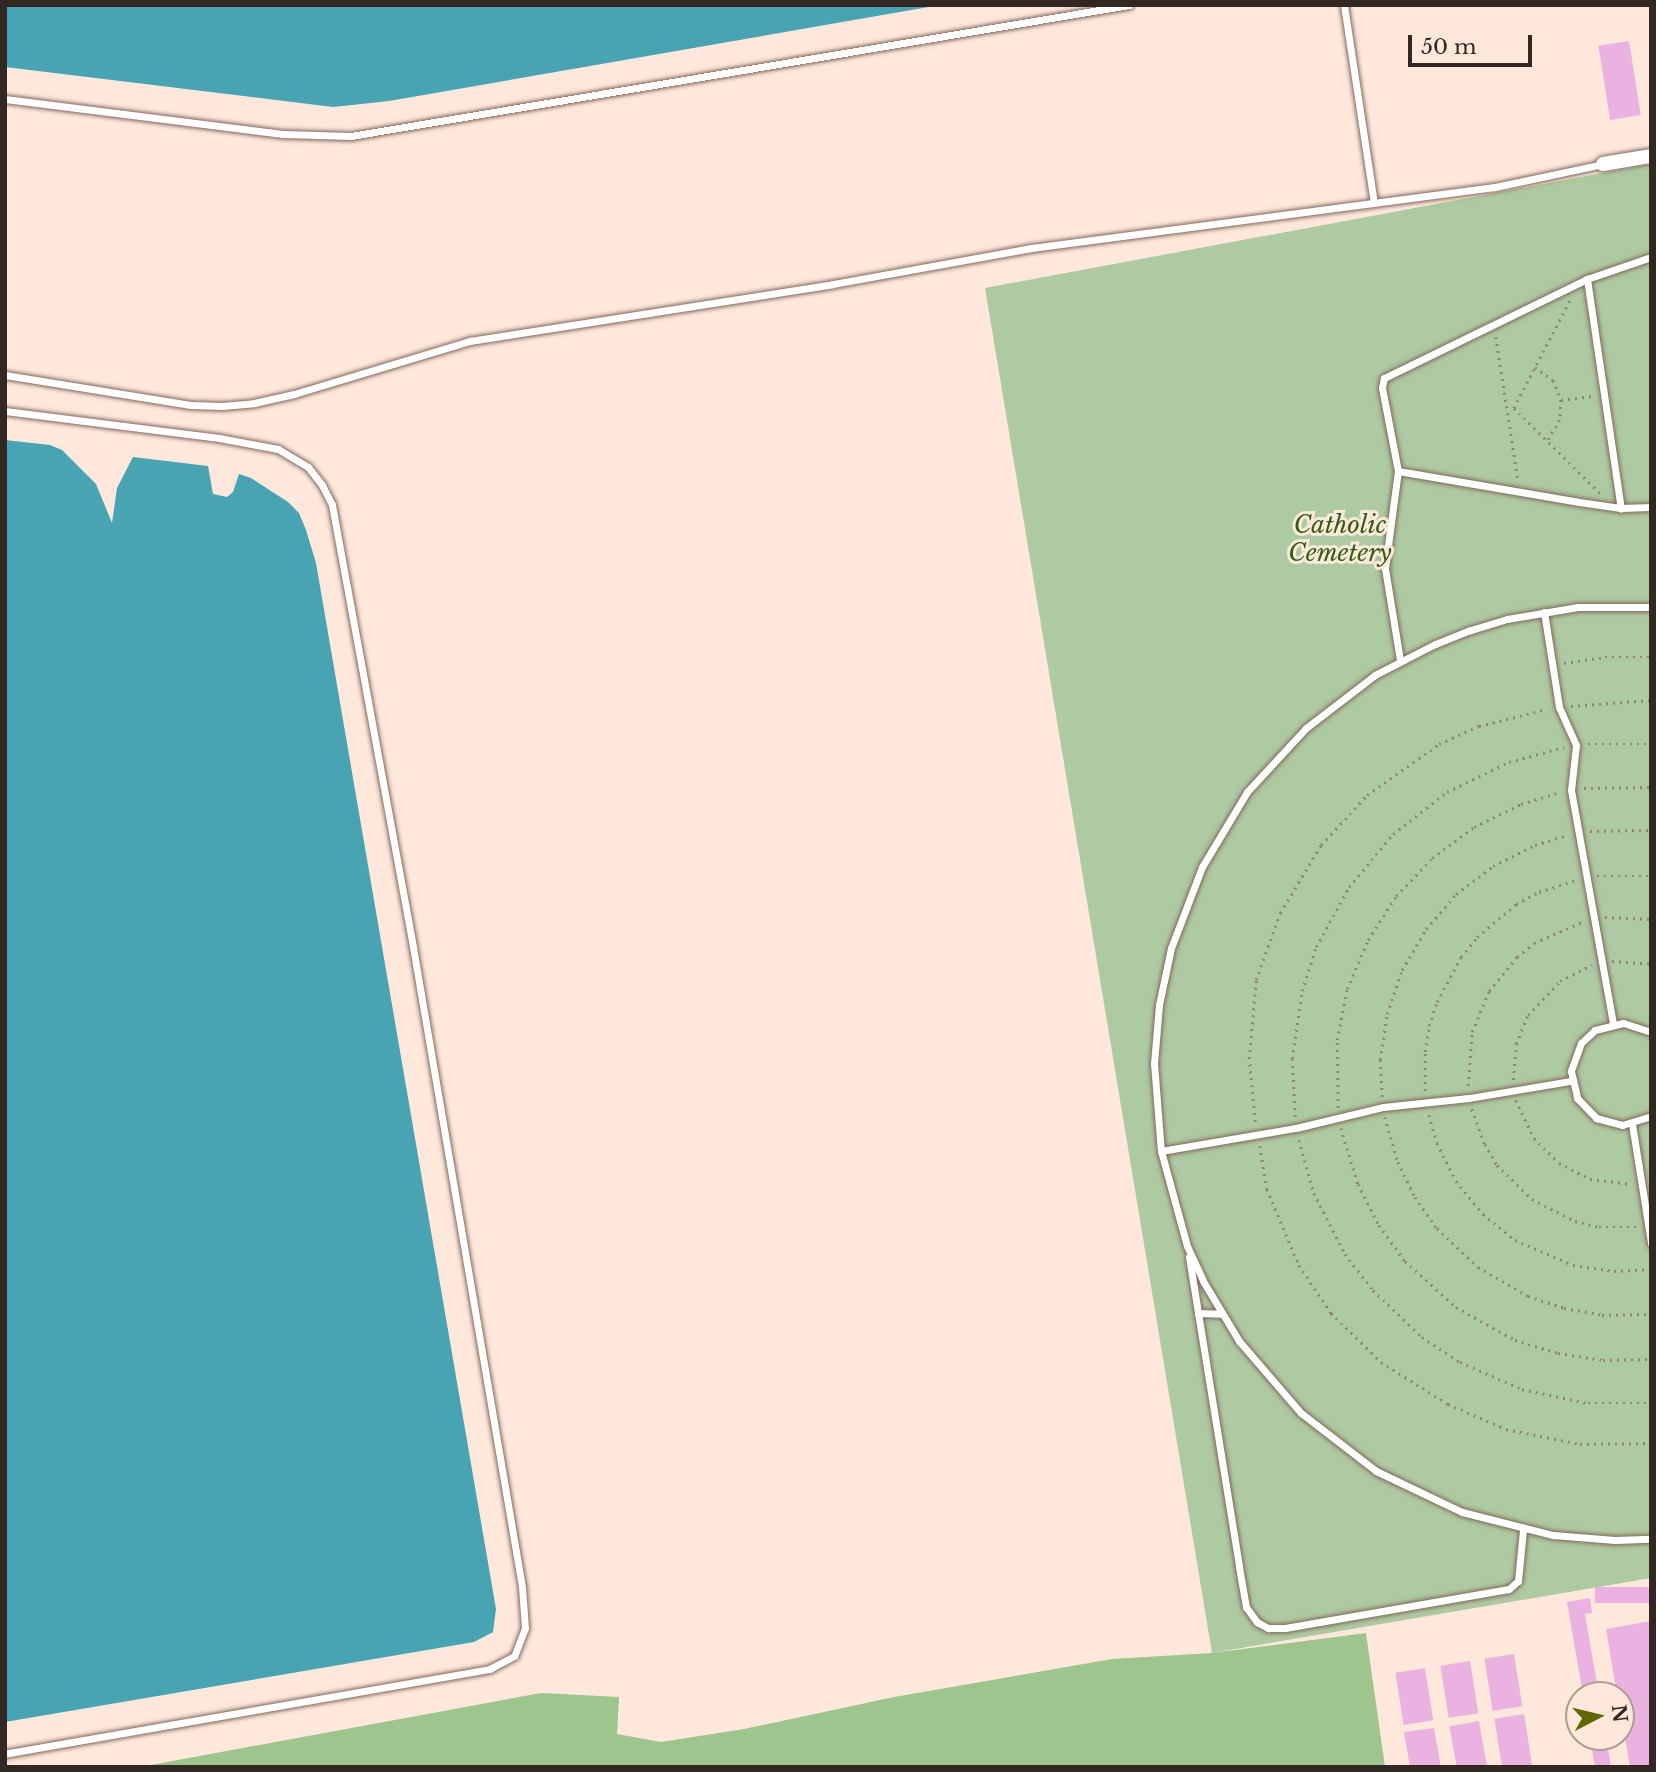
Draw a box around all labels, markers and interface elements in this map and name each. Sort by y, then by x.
scale bar [1411,21,1535,65]
text: 50 m [1421,34,1476,60]
park label: Catholic Cemetery [1288,511,1392,567]
north arrow [1565,1681,1635,1751]
text: N [1607,1703,1632,1724]

